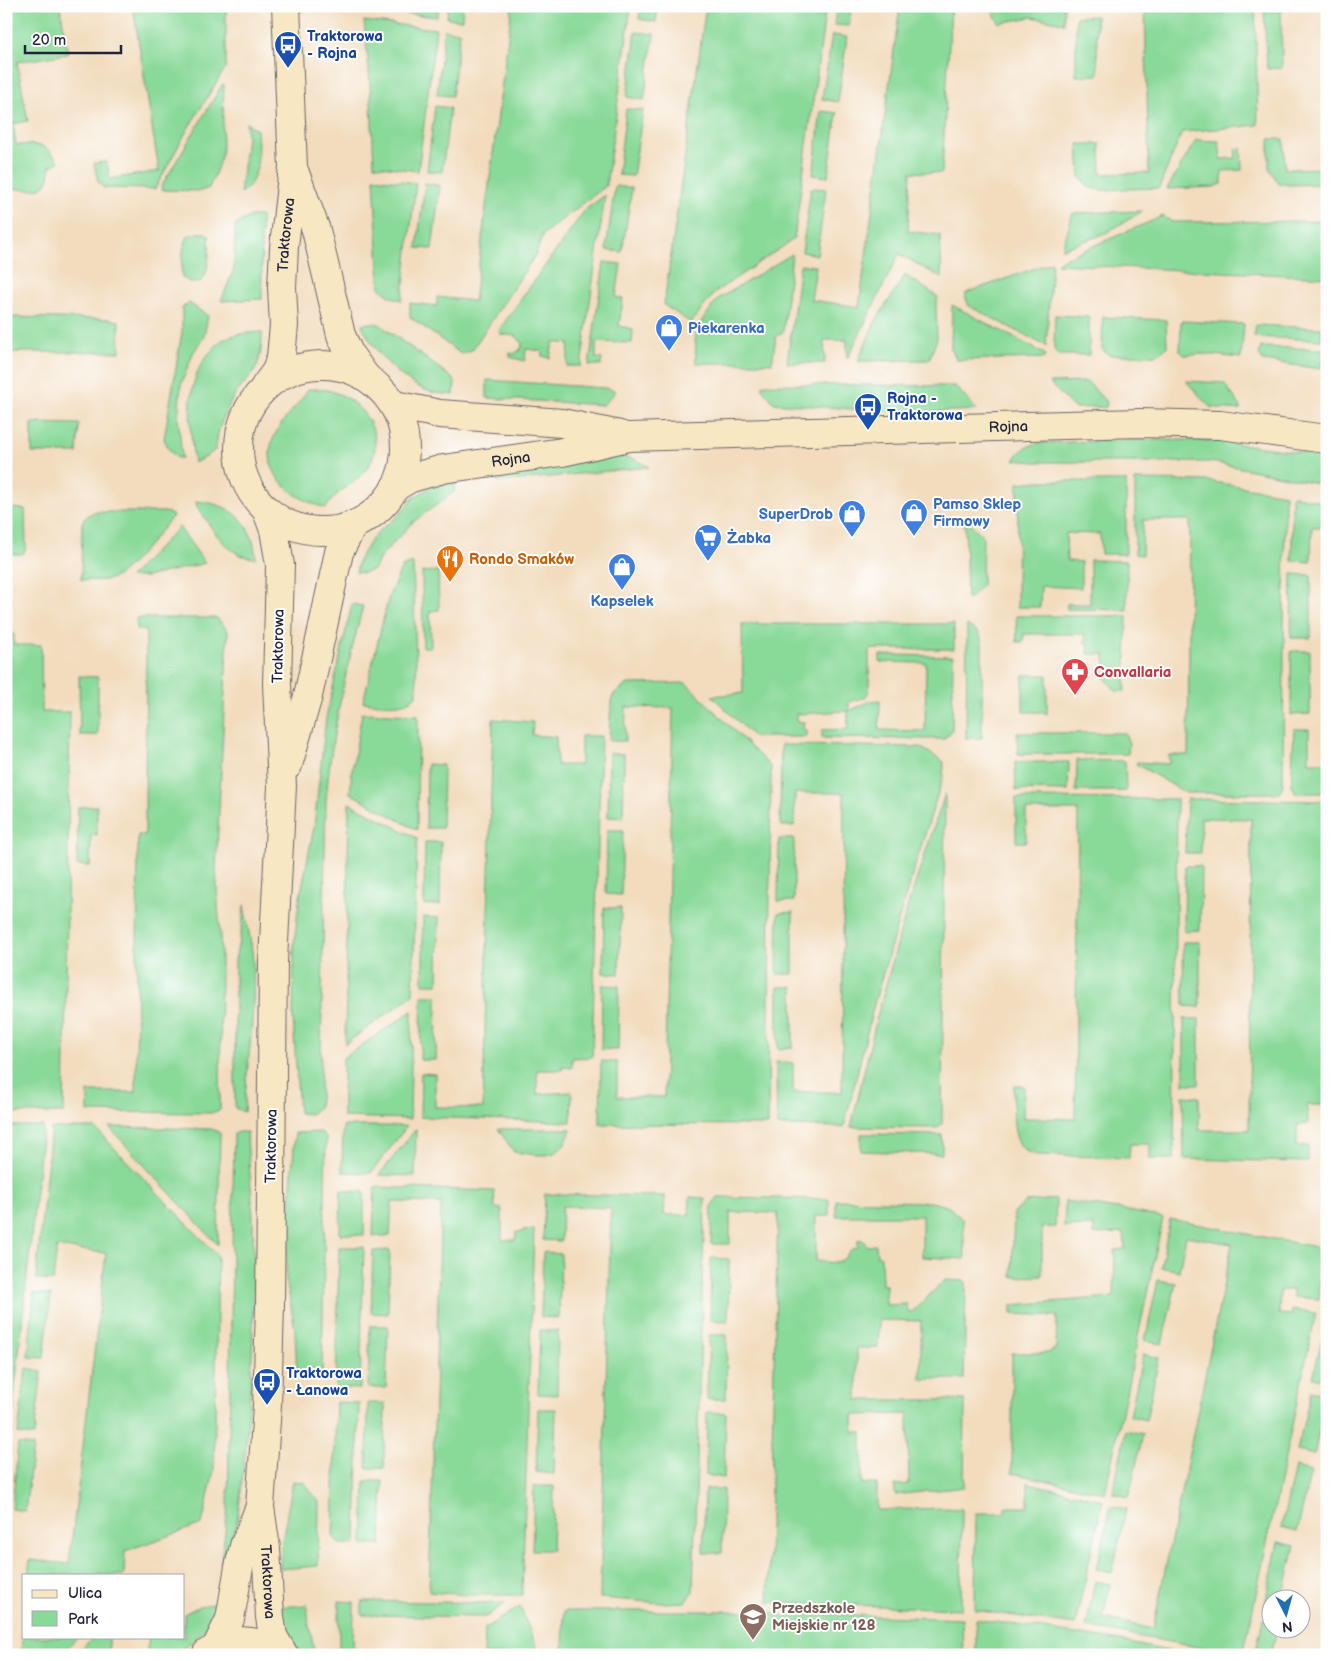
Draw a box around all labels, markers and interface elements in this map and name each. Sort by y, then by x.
scale bar [25,22,121,54]
place label: Traktorowa - Rojna [307,27,383,63]
bus stop icon: Traktorowa - Rojna [273,30,303,69]
text: 20 m [32,31,66,50]
street label: Traktorowa [274,197,299,272]
shop icon: Piekarenka [654,313,684,352]
place label: Piekarenka [688,319,765,338]
place label: Rojna - Traktorowa [887,389,963,425]
bus stop icon: Rojna - Traktorowa [853,392,883,431]
street label: Rojna [988,417,1028,437]
street label: Rojna [490,448,532,472]
place label: Pamso Sklep Firmowy [933,495,1021,531]
shop icon: Pamso Sklep Firmowy [899,498,929,537]
shop icon: SuperDrob [837,499,867,538]
place label: SuperDrob [759,505,833,524]
supermarket icon: Żabka [693,523,723,562]
place label: Żabka [727,528,771,548]
restaurant icon: Rondo Smaków [435,544,465,583]
place label: Rondo Smaków [469,550,574,569]
shop icon: Kapselek [607,552,637,591]
place label: Kapselek [590,592,654,611]
street label: Traktorowa [268,609,289,683]
pharmacy icon: Convallaria [1060,657,1090,696]
place label: Convallaria [1094,663,1171,682]
street label: Traktorowa [261,1109,282,1183]
place label: Traktorowa - Łanowa [286,1364,362,1400]
bus stop icon: Traktorowa - Łanowa [252,1367,282,1406]
street label: Traktorowa [256,1544,279,1620]
legend [22,1574,185,1638]
text: Ulica [68,1584,102,1603]
north arrow [1260,1588,1310,1638]
place label: Przedszkole Miejskie nr 128 [772,1599,876,1635]
school or university icon: Przedszkole Miejskie nr 128 [738,1602,768,1641]
text: Park [68,1610,99,1629]
text: N [1281,1617,1293,1635]

